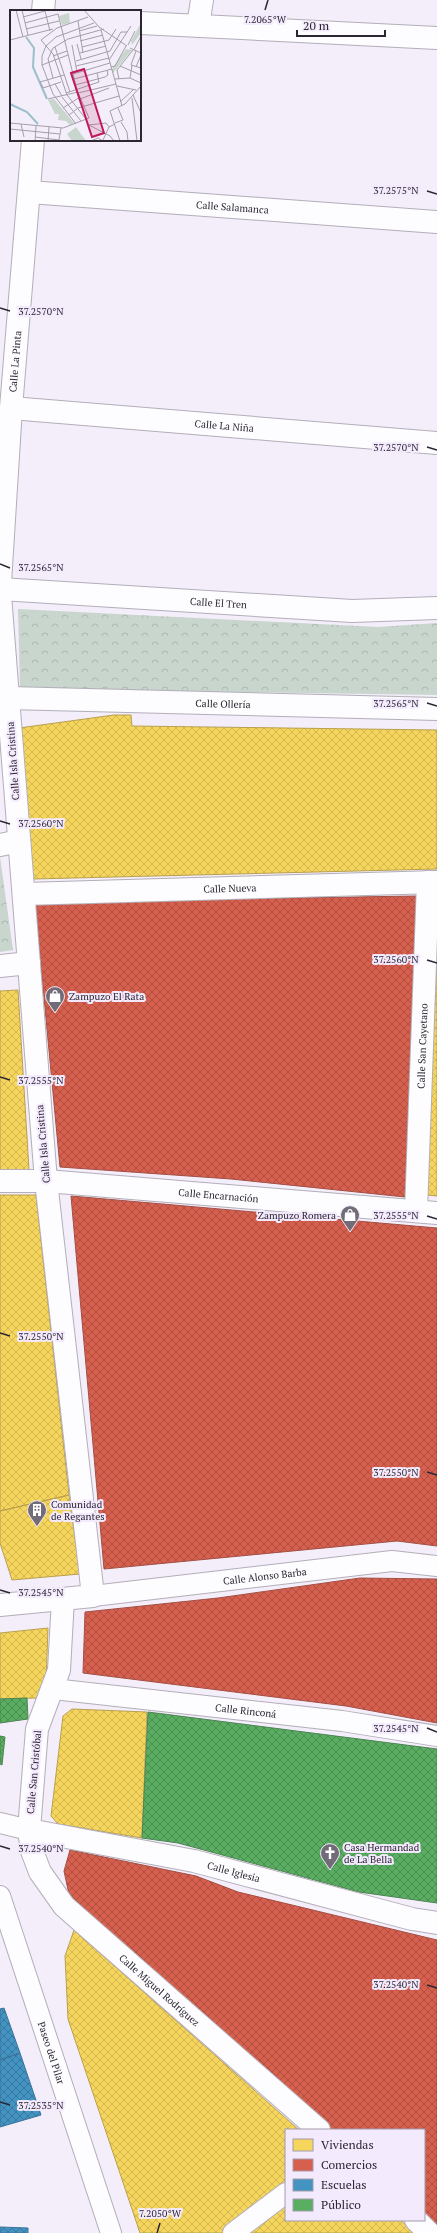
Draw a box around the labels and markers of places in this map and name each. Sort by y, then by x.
shop icon: Zampuzo El Rata [44,985,66,1013]
place label: Zampuzo El Rata [69,990,144,1003]
shop icon: Zampuzo Romera [339,1204,361,1232]
place label: Zampuzo Romera [258,1209,336,1222]
place label: Comunidad de Regantes [51,1498,105,1523]
building icon: Comunidad de Regantes [26,1499,48,1527]
place label: Casa Hermandad de La Bella [344,1841,420,1866]
church icon: Casa Hermandad de La Bella [319,1842,341,1870]

